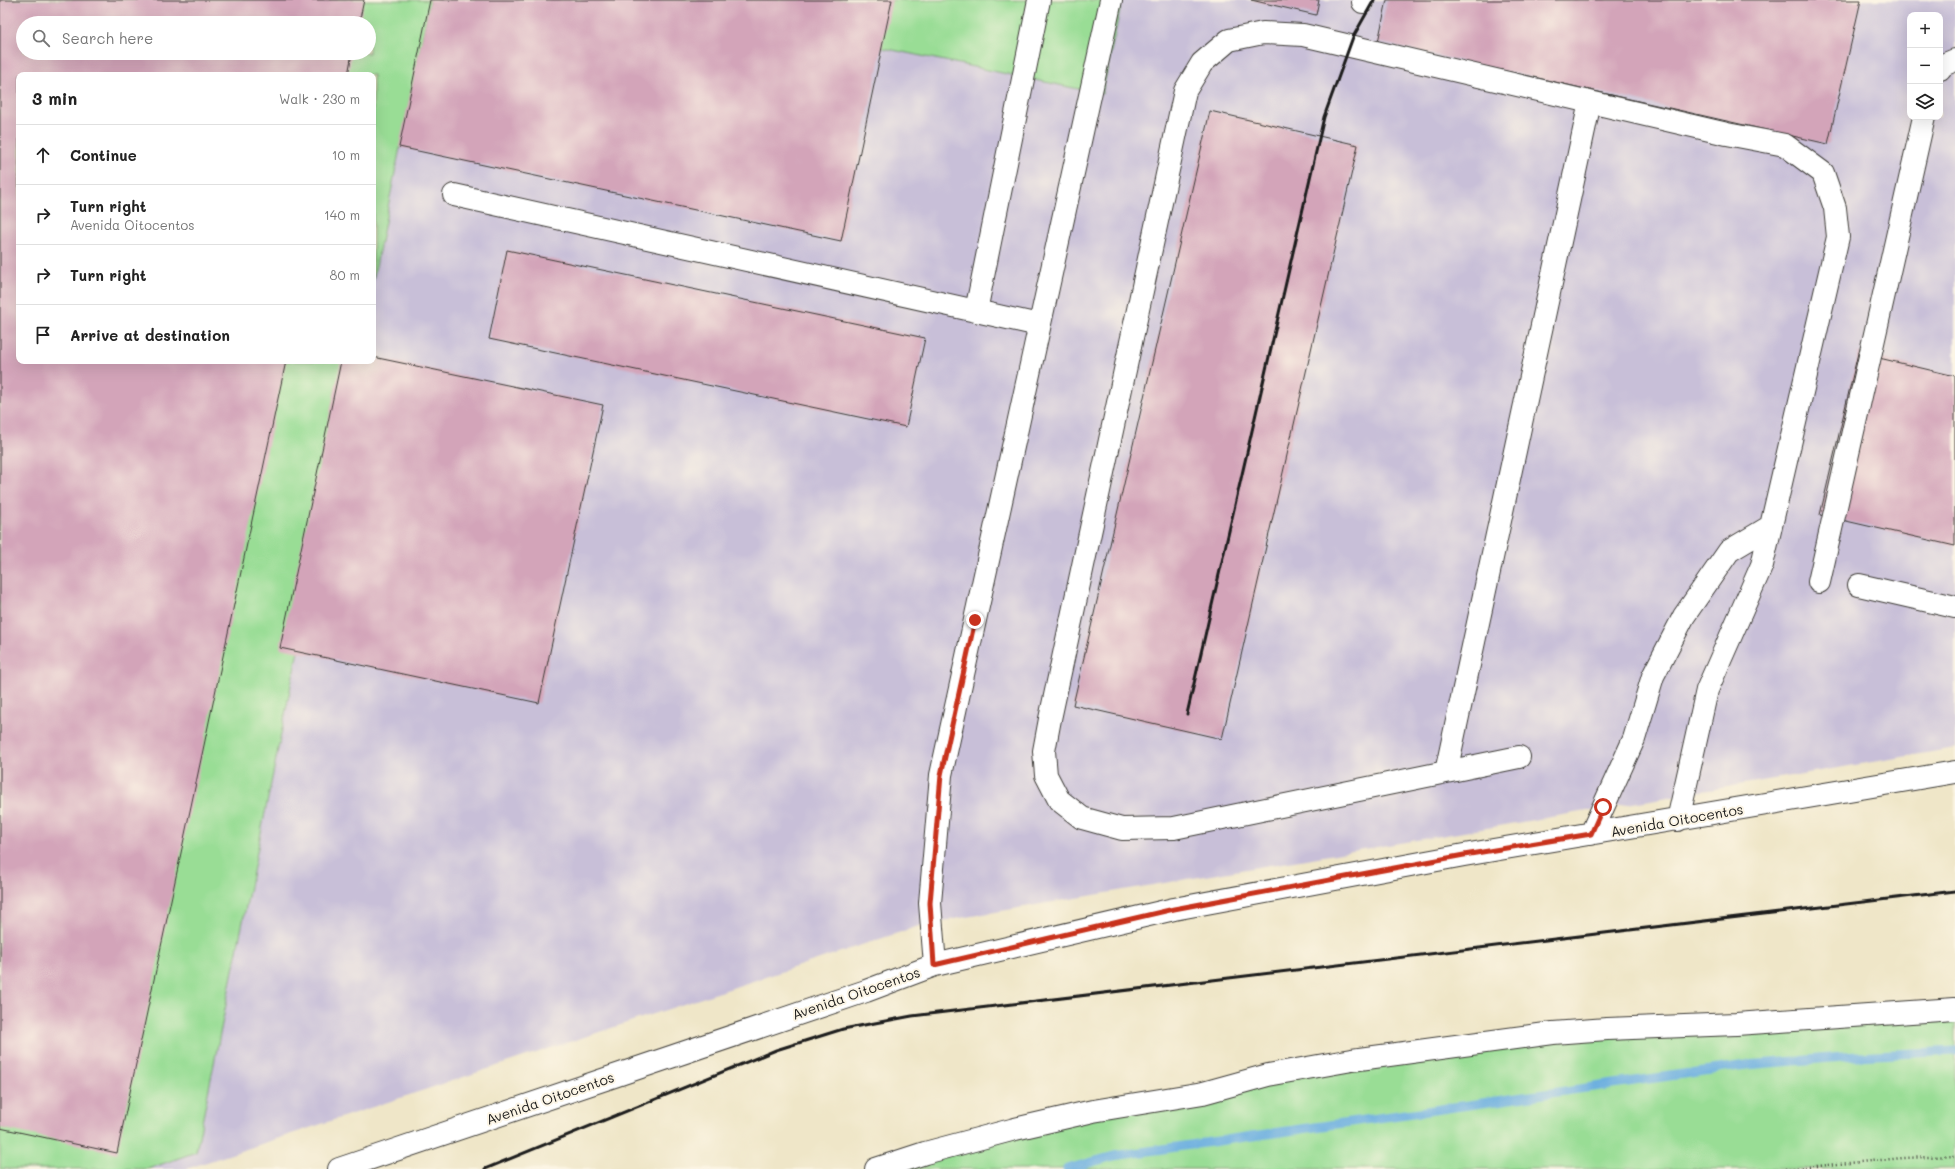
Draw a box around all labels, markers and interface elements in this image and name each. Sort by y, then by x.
map controls [1907,12,1943,120]
button: + [1907,12,1943,48]
search box [16,16,376,60]
icon: search [30,27,52,49]
text: Search here [62,28,153,48]
button: − [1907,48,1943,84]
button: layers [1907,84,1943,120]
text: 3 min [32,87,77,109]
text: Walk · 230 m [279,90,360,107]
icon: ahead [32,144,54,166]
text: Continue [70,145,137,165]
text: 10 m [332,146,360,163]
text: Turn right [70,196,147,216]
icon: right [32,204,54,226]
text: 140 m [324,206,360,223]
text: Avenida Oitocentos [70,216,195,233]
icon: right [32,264,54,286]
text: Turn right [70,265,147,285]
text: 80 m [330,266,360,283]
icon: arrive [32,324,54,346]
text: Arrive at destination [70,325,230,345]
route end [966,611,984,629]
route start [1594,798,1612,816]
street label: Avenida Oitocentos [1609,799,1745,841]
street label: Avenida Oitocentos [789,962,923,1024]
street label: Avenida Oitocentos [483,1067,617,1129]

